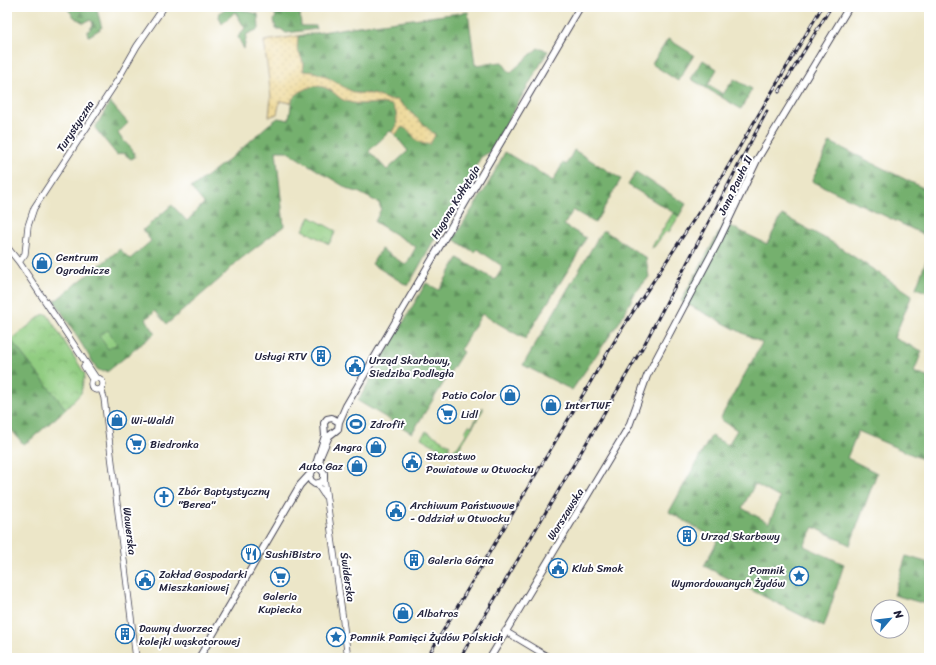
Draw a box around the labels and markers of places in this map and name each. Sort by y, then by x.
place label: Centrum Ogrodnicze [56,248,110,280]
shop icon: Centrum Ogrodnicze [31,252,53,274]
building icon: Usługi RTV [310,345,332,367]
place label: Usługi RTV [255,347,307,366]
place label: Urząd Skarbowy, Siedziba Podległa [369,351,455,383]
public building icon: Urząd Skarbowy, Siedziba Podległa [344,355,366,377]
shop icon: Patio Color [499,384,521,406]
place label: Patio Color [442,386,496,405]
shop icon: InterTWF [540,394,562,416]
place label: InterTWF [564,396,612,415]
supermarket icon: Lidl [436,403,458,425]
place label: Lidl [461,405,479,424]
shop icon: Wi-Waldi [106,409,128,431]
place label: Wi-Waldi [131,411,175,430]
sports icon: Zdrofit [345,413,367,435]
place label: Zdrofit [370,415,405,434]
supermarket icon: Biedronka [125,433,147,455]
place label: Biedronka [150,435,199,454]
shop icon: Angra [365,436,387,458]
place label: Angra [332,438,362,457]
place label: Starostwo Powiatowe w Otwocku [426,447,534,479]
public building icon: Starostwo Powiatowe w Otwocku [401,451,423,473]
shop icon: Auto Gaz [346,455,368,477]
place label: Auto Gaz [298,457,344,476]
place label: Zbór Baptystyczny "Berea" [178,482,270,514]
church icon: Zbór Baptystyczny "Berea" [153,486,175,508]
place label: Archiwum Państwowe - Oddział w Otwocku [409,496,515,528]
public building icon: Archiwum Państwowe - Oddział w Otwocku [385,500,407,522]
building icon: Urząd Skarbowy [676,525,698,547]
place label: Urząd Skarbowy [701,527,780,546]
restaurant icon: SushiBistro [240,543,262,565]
place label: SushiBistro [265,545,322,564]
building icon: Galeria Górna [403,549,425,571]
place label: Galeria Górna [428,551,494,570]
public building icon: Klub Smok [547,557,569,579]
place label: Klub Smok [572,559,623,578]
place label: Pomnik Wymordowanych Żydów [671,561,785,593]
place label: Zakład Gospodarki Mieszkaniowej [159,565,248,597]
place icon: Pomnik Wymordowanych Żydów [788,565,810,587]
supermarket icon: Galeria Kupiecka [269,566,291,588]
public building icon: Zakład Gospodarki Mieszkaniowej [134,569,156,591]
place label: Galeria Kupiecka [258,587,302,619]
shop icon: Albatros [392,602,414,624]
place label: Albatros [416,604,459,623]
place label: Dawny dworzec kolejki wąskotorowej [139,619,241,651]
building icon: Dawny dworzec kolejki wąskotorowej [114,623,136,645]
place icon: Pomnik Pamięci Żydów Polskich [325,626,347,648]
place label: Pomnik Pamięci Żydów Polskich [350,628,503,647]

